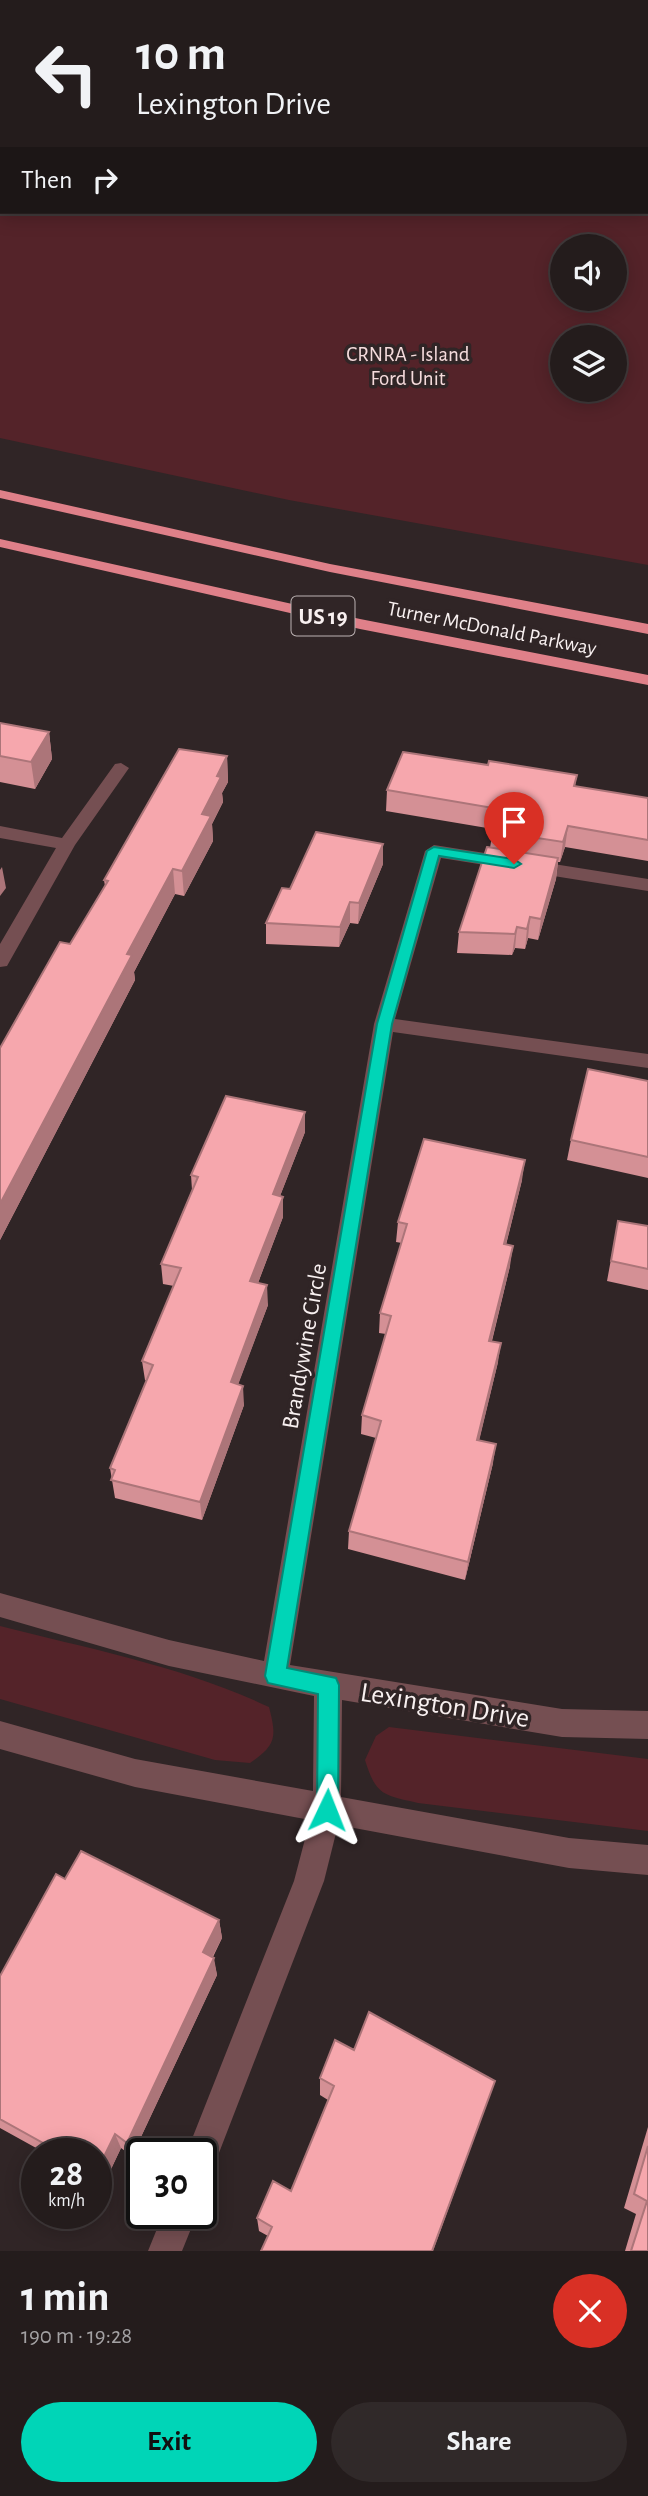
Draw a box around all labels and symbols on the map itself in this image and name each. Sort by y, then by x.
park label: CRNRA - Island Ford Unit [346,344,470,389]
road number: US 19 [292,596,354,636]
street label: Turner McDonald Parkway [386,598,598,659]
pin [484,792,544,864]
street label: Brandywine Circle [279,1262,331,1431]
street label: Lexington Drive [358,1679,531,1733]
position arrow [290,1773,364,1847]
speed limit sign: 30 [126,2138,217,2229]

